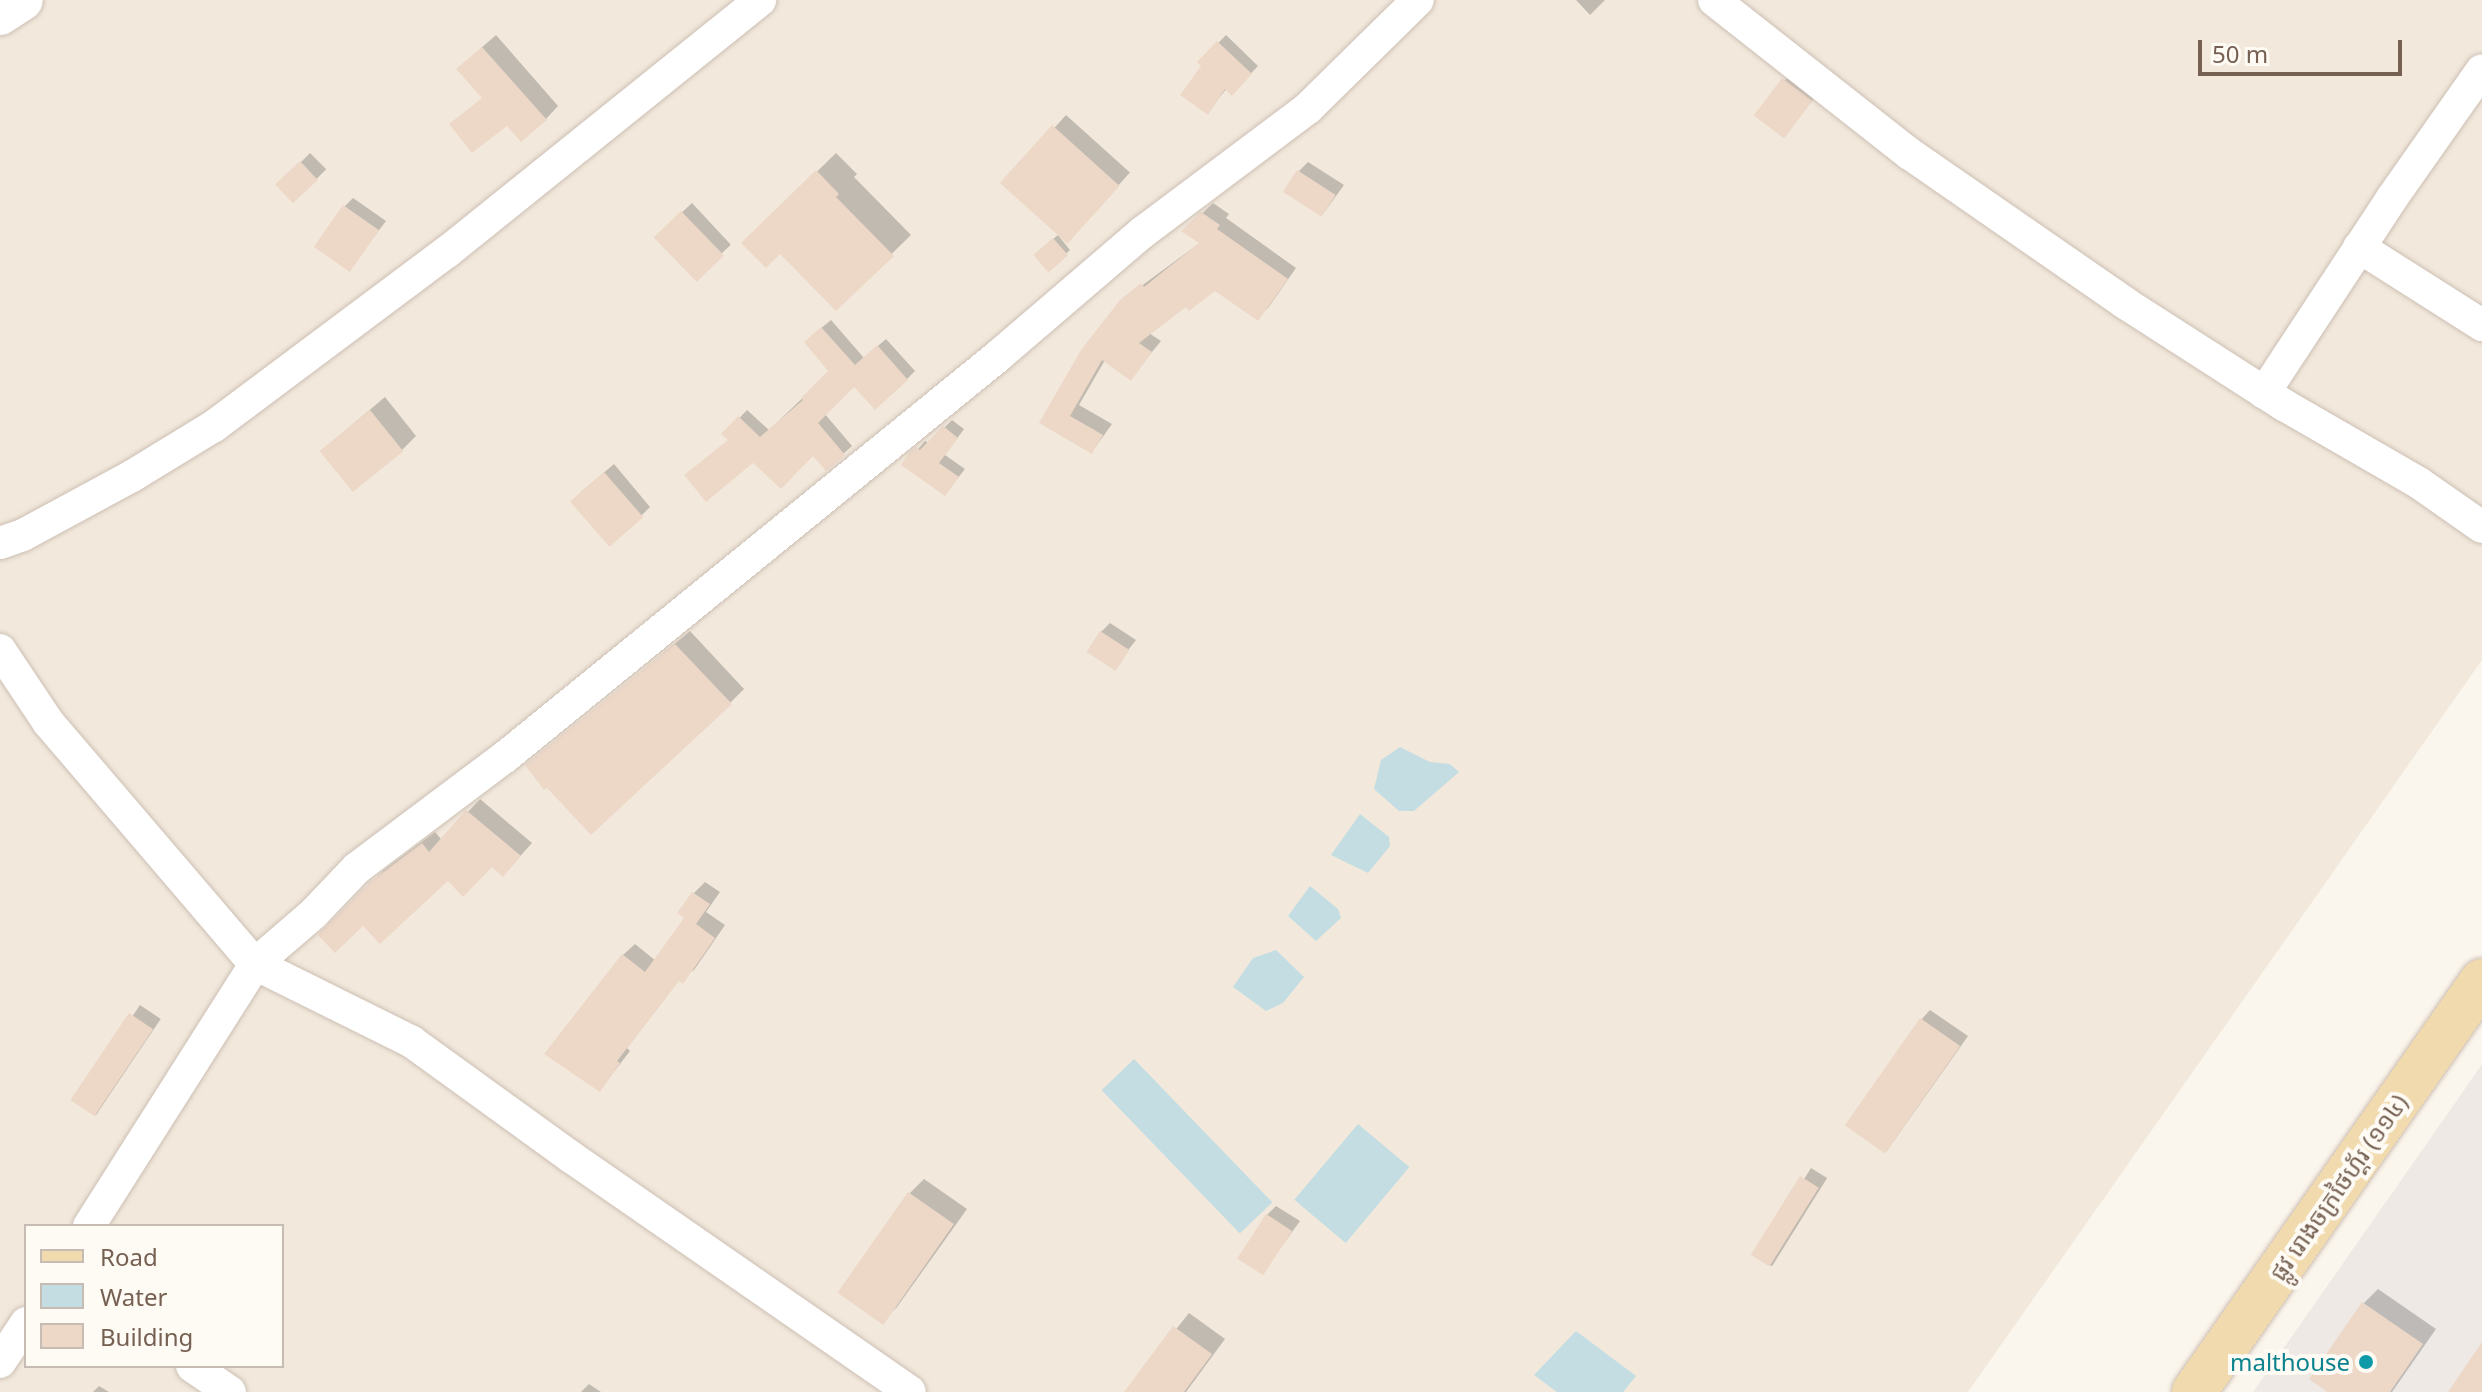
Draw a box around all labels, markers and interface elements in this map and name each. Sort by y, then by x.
scale bar [2202,24,2406,74]
text: 50 m [2212,37,2268,70]
street label: ផ្លូវ រោងចក្រថៃហ្គ័រ (១១៤) [2263,1088,2413,1286]
legend [24,1224,284,1368]
text: Road [100,1240,158,1273]
text: Water [100,1280,167,1313]
text: Building [100,1320,193,1353]
place label: malthouse [2230,1348,2350,1376]
marker: malthouse [2357,1353,2375,1371]

